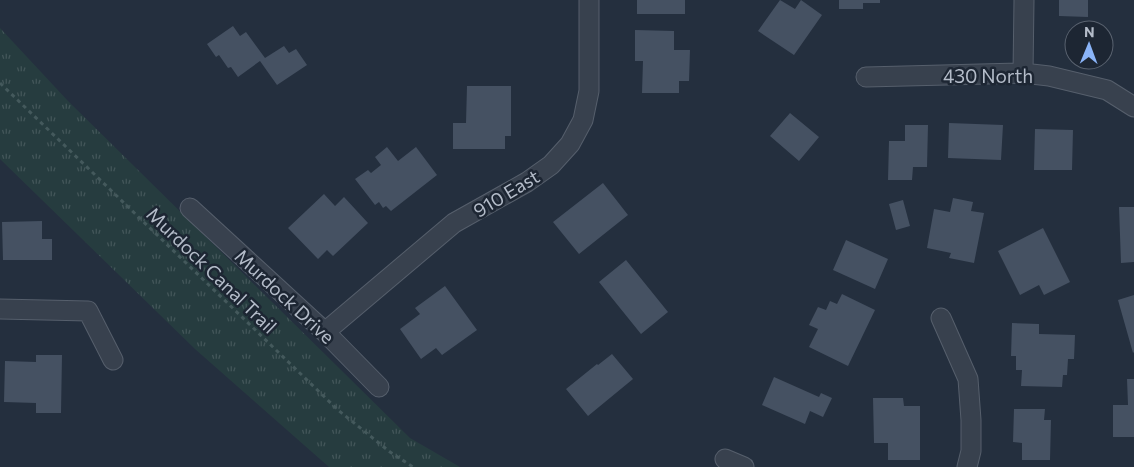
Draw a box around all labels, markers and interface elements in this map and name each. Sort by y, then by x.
north arrow [1064,20,1114,70]
text: N [1084,23,1095,40]
street label: 430 North [943,64,1033,87]
street label: 910 East [469,164,544,222]
street label: Murdock Canal Trail [142,202,282,338]
street label: Murdock Drive [231,244,339,348]

